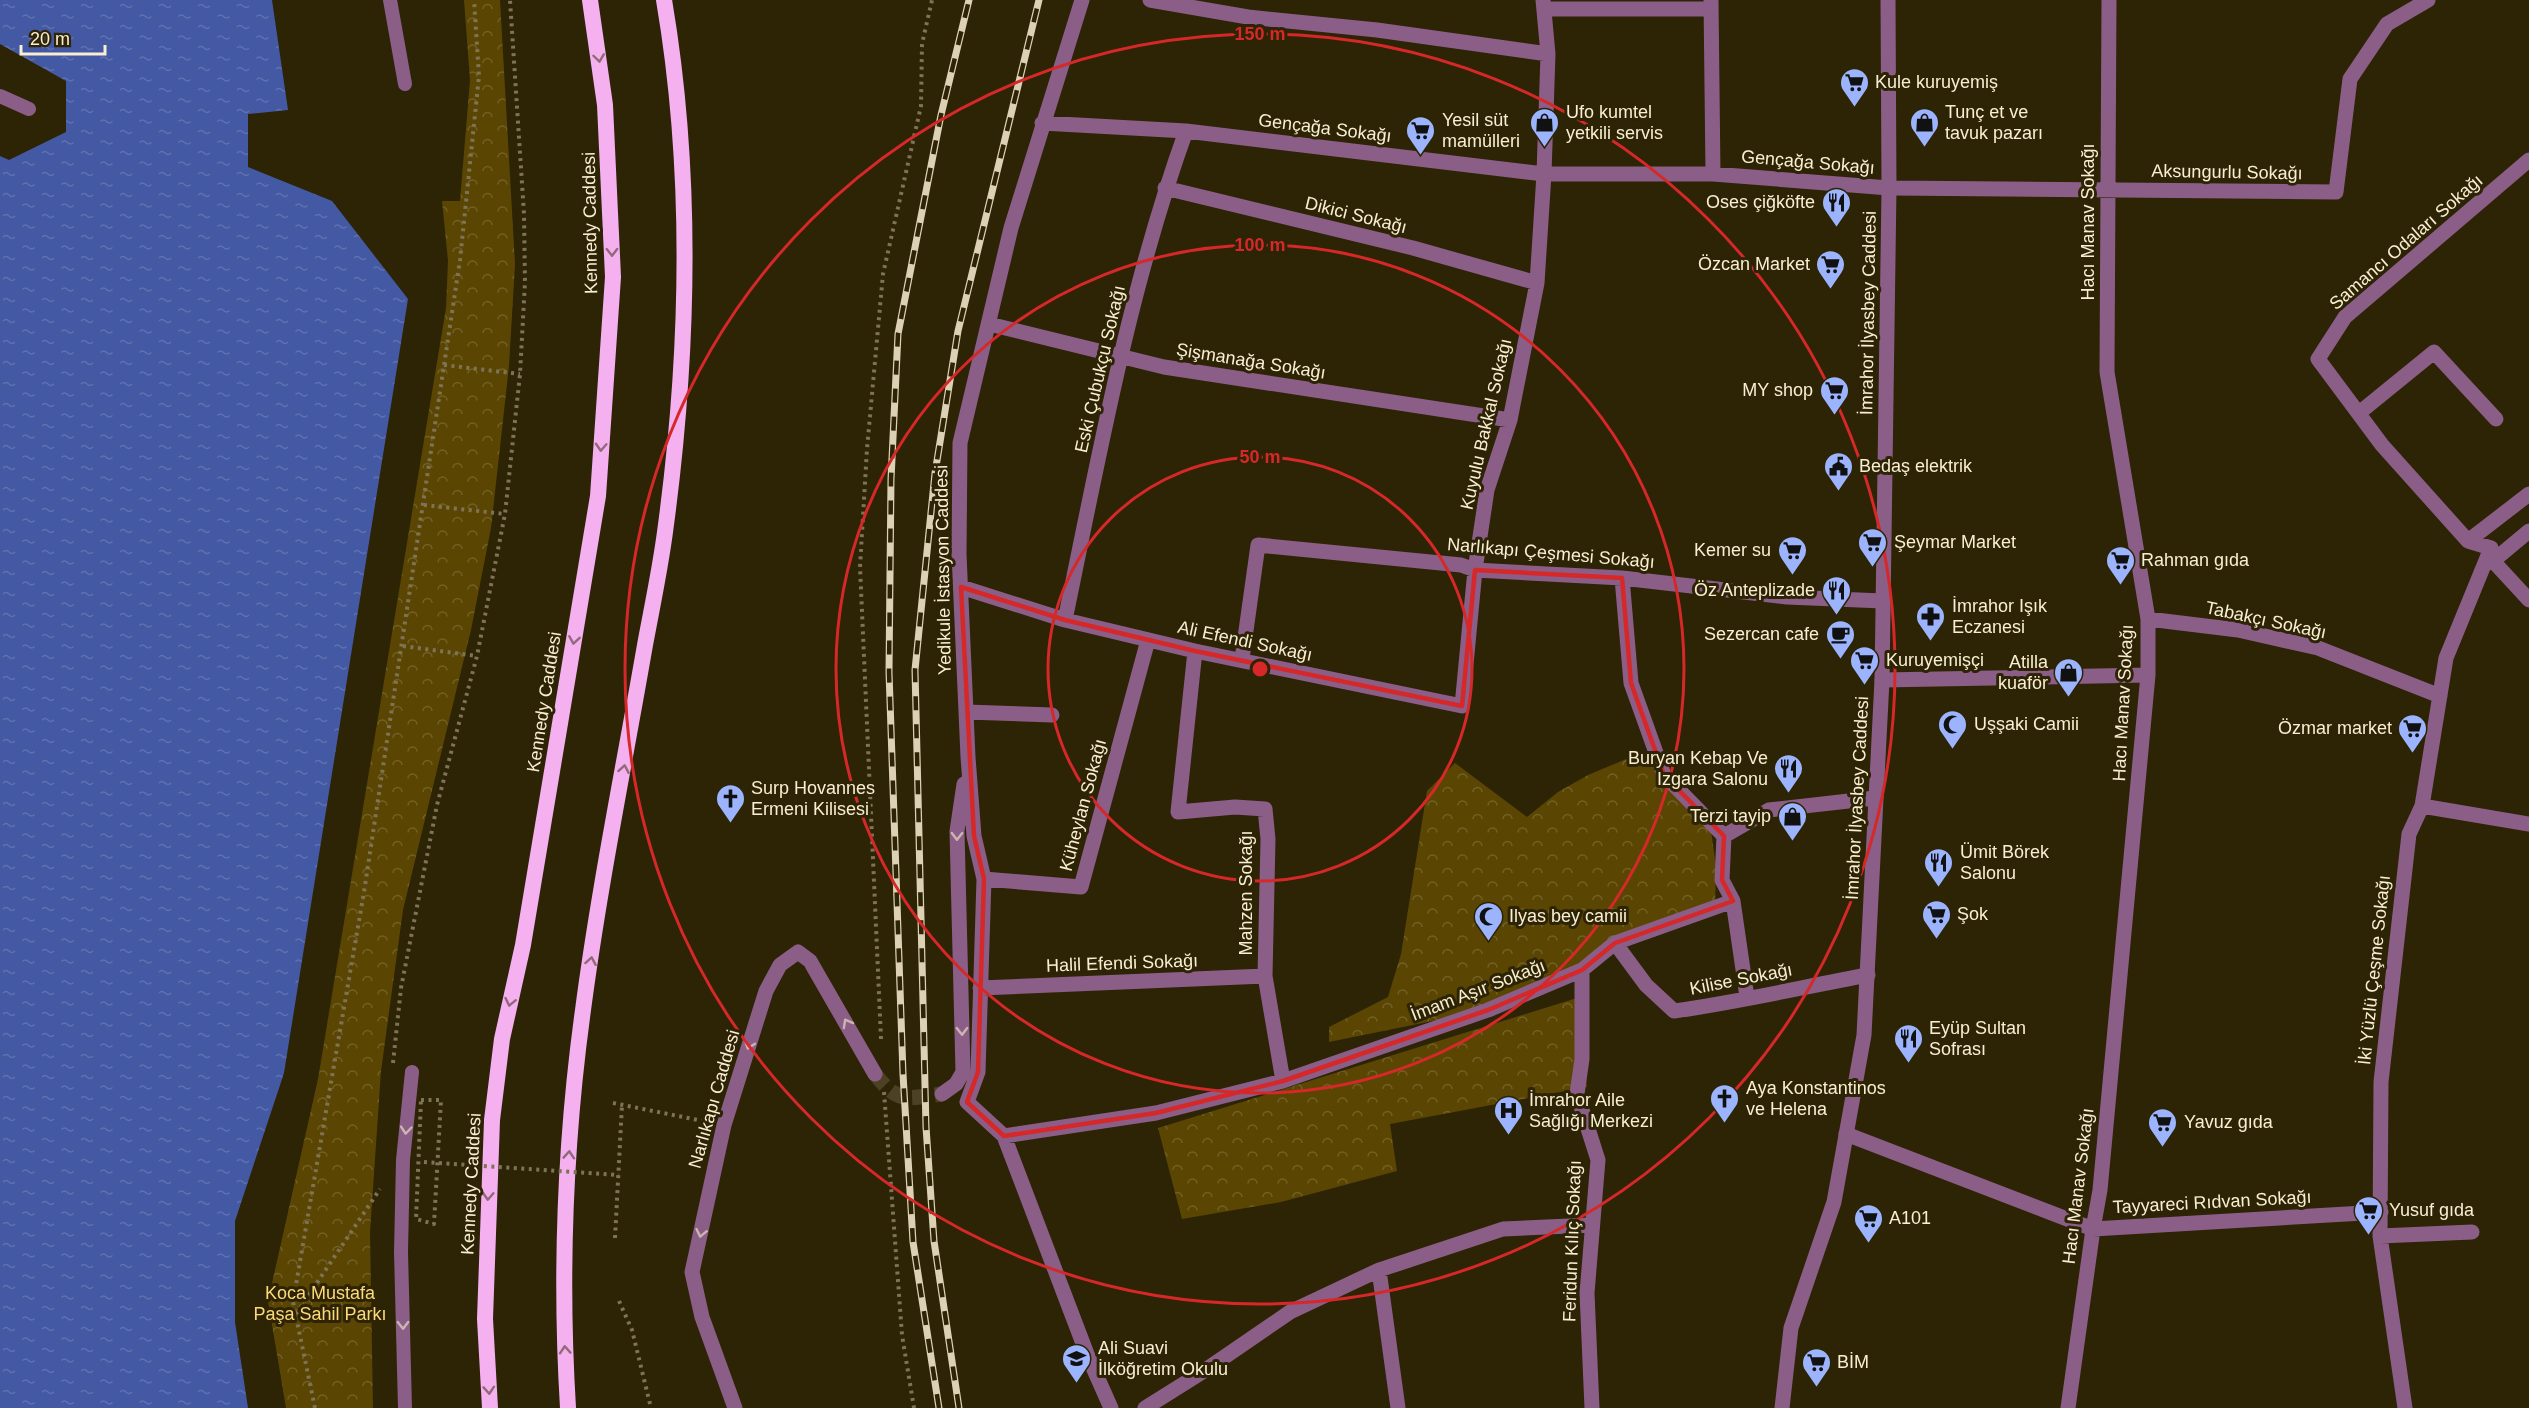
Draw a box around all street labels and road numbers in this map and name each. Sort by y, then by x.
street label: Gençağa Sokağı [1257,110,1393,146]
street label: Hacı Manav Sokağı [2078,143,2098,301]
street label: Gençağa Sokağı [1740,146,1876,178]
street label: Kennedy Caddesi [579,152,601,294]
street label: Aksungurlu Sokağı [2151,161,2303,183]
street label: Samancı Odaları Sokağı [2325,170,2487,314]
street label: Dikici Sokağı [1303,193,1409,237]
street label: İmrahor İlyasbey Caddesi [1856,211,1880,415]
street label: Eski Çubukçu Sokağı [1071,283,1129,455]
street label: Kuyulu Bakkal Sokağı [1457,336,1515,512]
street label: Şişmanağa Sokağı [1175,339,1327,383]
street label: Yedikule İstasyon Caddesi [931,465,955,675]
street label: Narlıkapı Çeşmesi Sokağı [1446,534,1656,572]
street label: Tabakçı Sokağı [2204,597,2328,643]
street label: Ali Efendi Sokağı [1176,617,1314,665]
street label: Hacı Manav Sokağı [2109,624,2137,782]
street label: Kennedy Caddesi [523,630,565,774]
street label: İmrahor İlyasbey Caddesi [1842,696,1872,900]
street label: Küheylan Sokağı [1056,737,1110,873]
street label: Mahzen Sokağı [1236,830,1256,956]
street label: İki Yüzlü Çeşme Sokağı [2354,874,2394,1066]
street label: Halil Efendi Sokağı [1046,950,1198,976]
street label: İmam Aşır Sokağı [1408,955,1548,1025]
street label: Kilise Sokağı [1688,959,1794,999]
street label: Narlıkapı Caddesi [685,1027,743,1171]
street label: Hacı Manav Sokağı [2059,1107,2097,1265]
street label: Kennedy Caddesi [457,1113,485,1255]
street label: Feridun Kılıç Sokağı [1559,1160,1585,1322]
street label: Tayyareci Rıdvan Sokağı [2112,1187,2312,1217]

